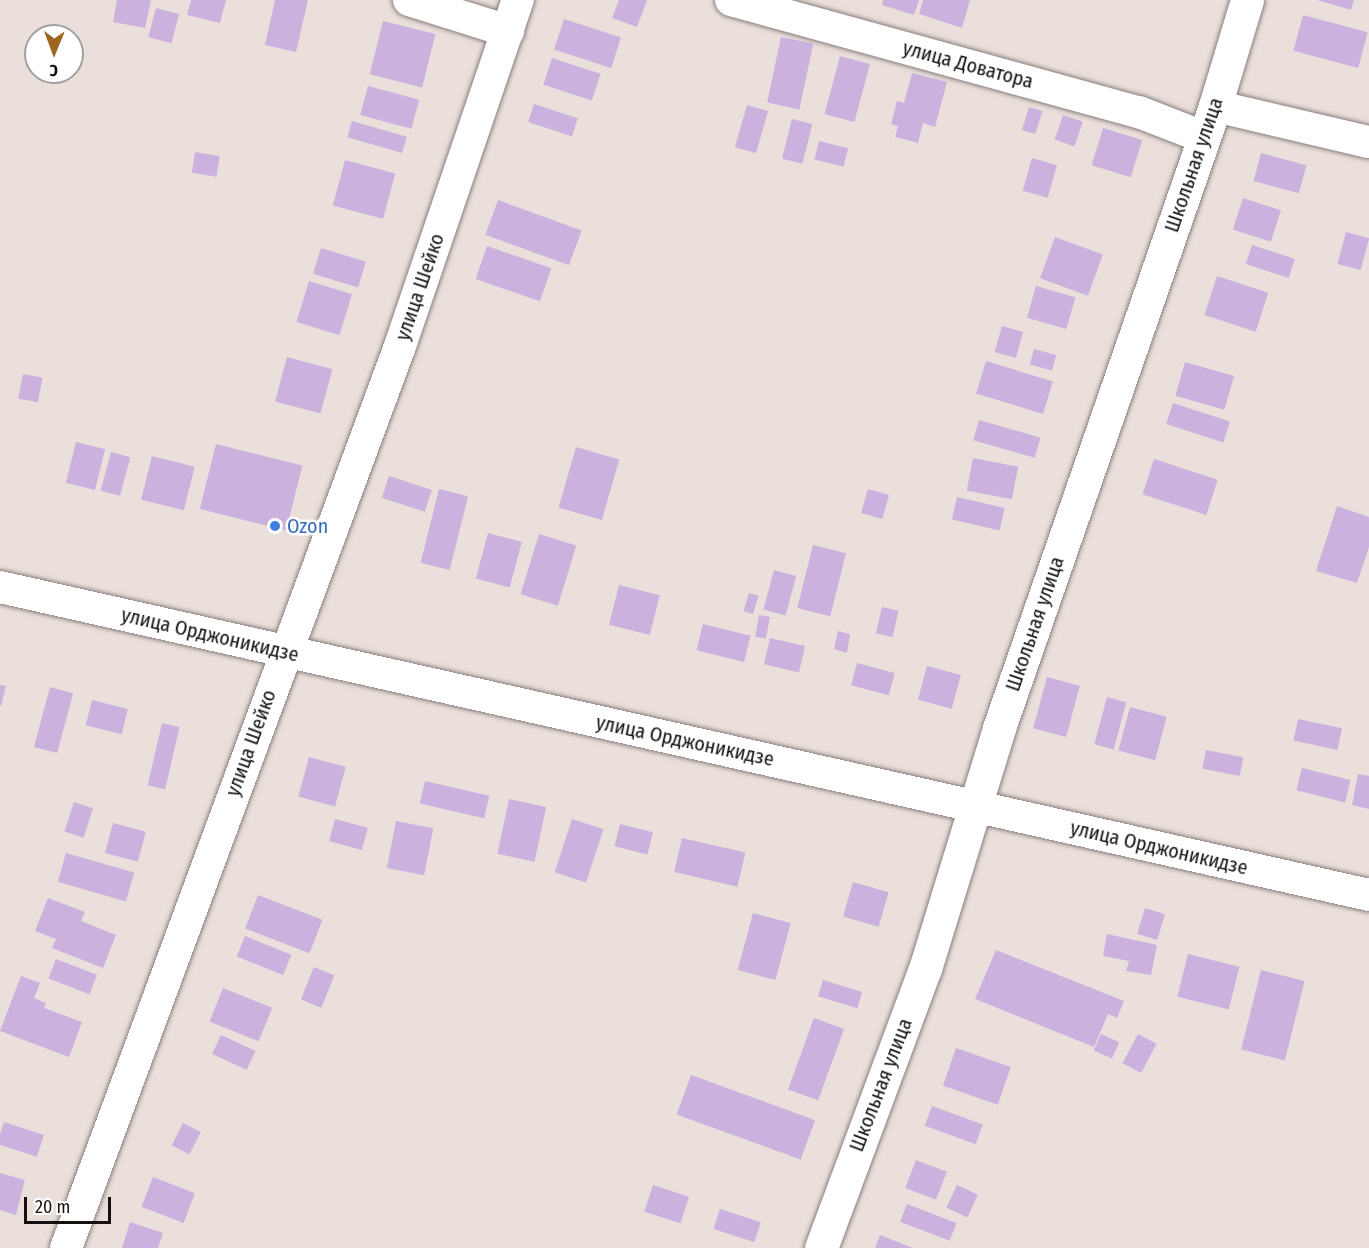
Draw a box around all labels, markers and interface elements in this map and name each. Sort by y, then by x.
north arrow [24,24,84,84]
street label: улица Доватора [900,36,1036,94]
text: С [49,61,58,80]
street label: Школьная улица [1160,95,1228,235]
street label: улица Шейко [390,230,450,344]
place label: Ozon [287,514,328,538]
marker: Ozon [268,519,282,533]
street label: Школьная улица [1001,554,1069,694]
street label: улица Орджоникидзе [119,603,301,667]
street label: улица Шейко [221,686,281,800]
street label: улица Орджоникидзе [594,710,776,772]
street label: улица Орджоникидзе [1068,816,1250,880]
street label: Школьная улица [845,1015,917,1155]
scale bar [27,1185,114,1223]
text: 20 m [35,1196,70,1218]

